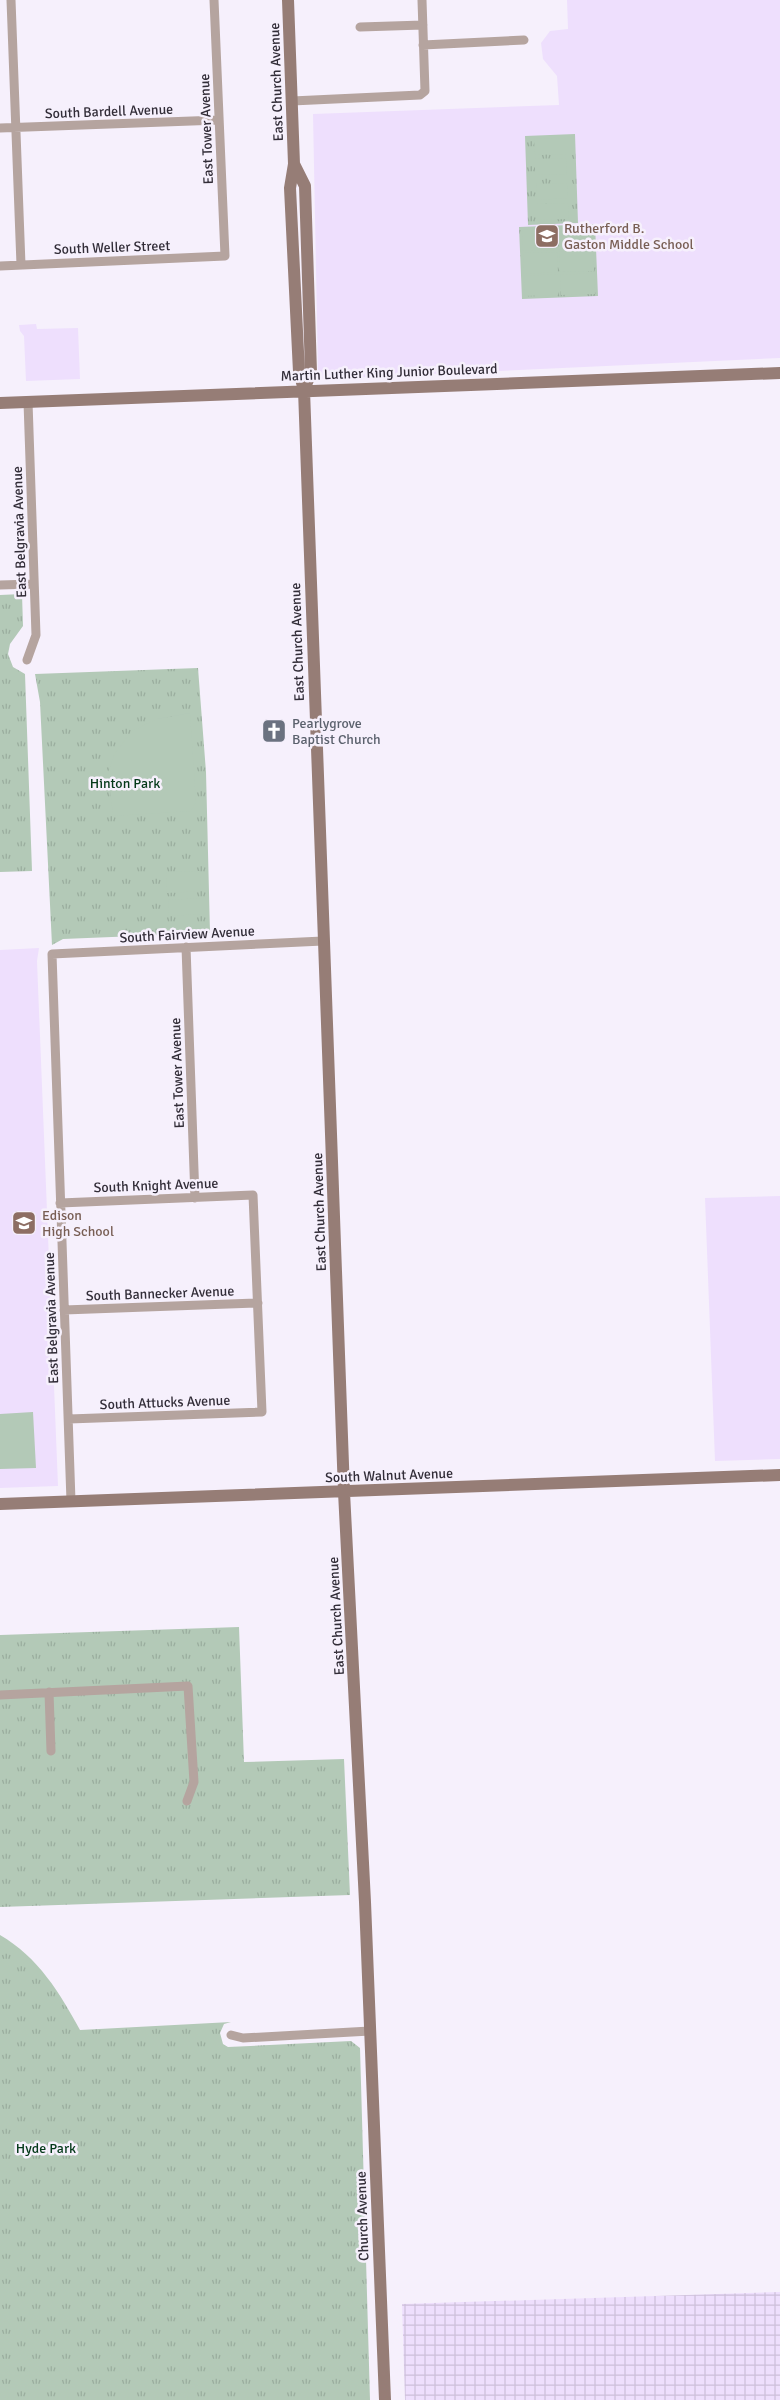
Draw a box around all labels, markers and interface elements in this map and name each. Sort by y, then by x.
street label: East Church Avenue [266,22,287,142]
street label: East Tower Avenue [196,73,217,185]
street label: South Bardell Avenue [45,101,173,122]
place label: Rutherford B. Gaston Middle School [564,220,694,253]
school or university icon: Rutherford B. Gaston Middle School [534,223,560,249]
street label: South Weller Street [54,237,171,258]
street label: Martin Luther King Junior Boulevard [280,360,498,385]
street label: East Belgravia Avenue [9,466,30,598]
street label: East Church Avenue [287,582,308,702]
place label: Pearlygrove Baptist Church [292,715,381,748]
church icon: Pearlygrove Baptist Church [261,718,287,744]
park label: Hinton Park [90,775,160,792]
street label: South Fairview Avenue [119,922,255,947]
street label: East Tower Avenue [167,1017,188,1129]
street label: East Church Avenue [309,1152,330,1272]
street label: South Knight Avenue [93,1175,219,1196]
place label: Edison High School [42,1207,114,1240]
school or university icon: Edison High School [11,1210,37,1236]
street label: East Belgravia Avenue [41,1252,62,1384]
street label: South Bannecker Avenue [85,1282,235,1305]
street label: South Attucks Avenue [99,1392,231,1413]
street label: South Walnut Avenue [325,1465,453,1486]
street label: East Church Avenue [325,1556,348,1676]
park label: Hyde Park [16,2140,76,2157]
street label: Church Avenue [352,2171,373,2261]

